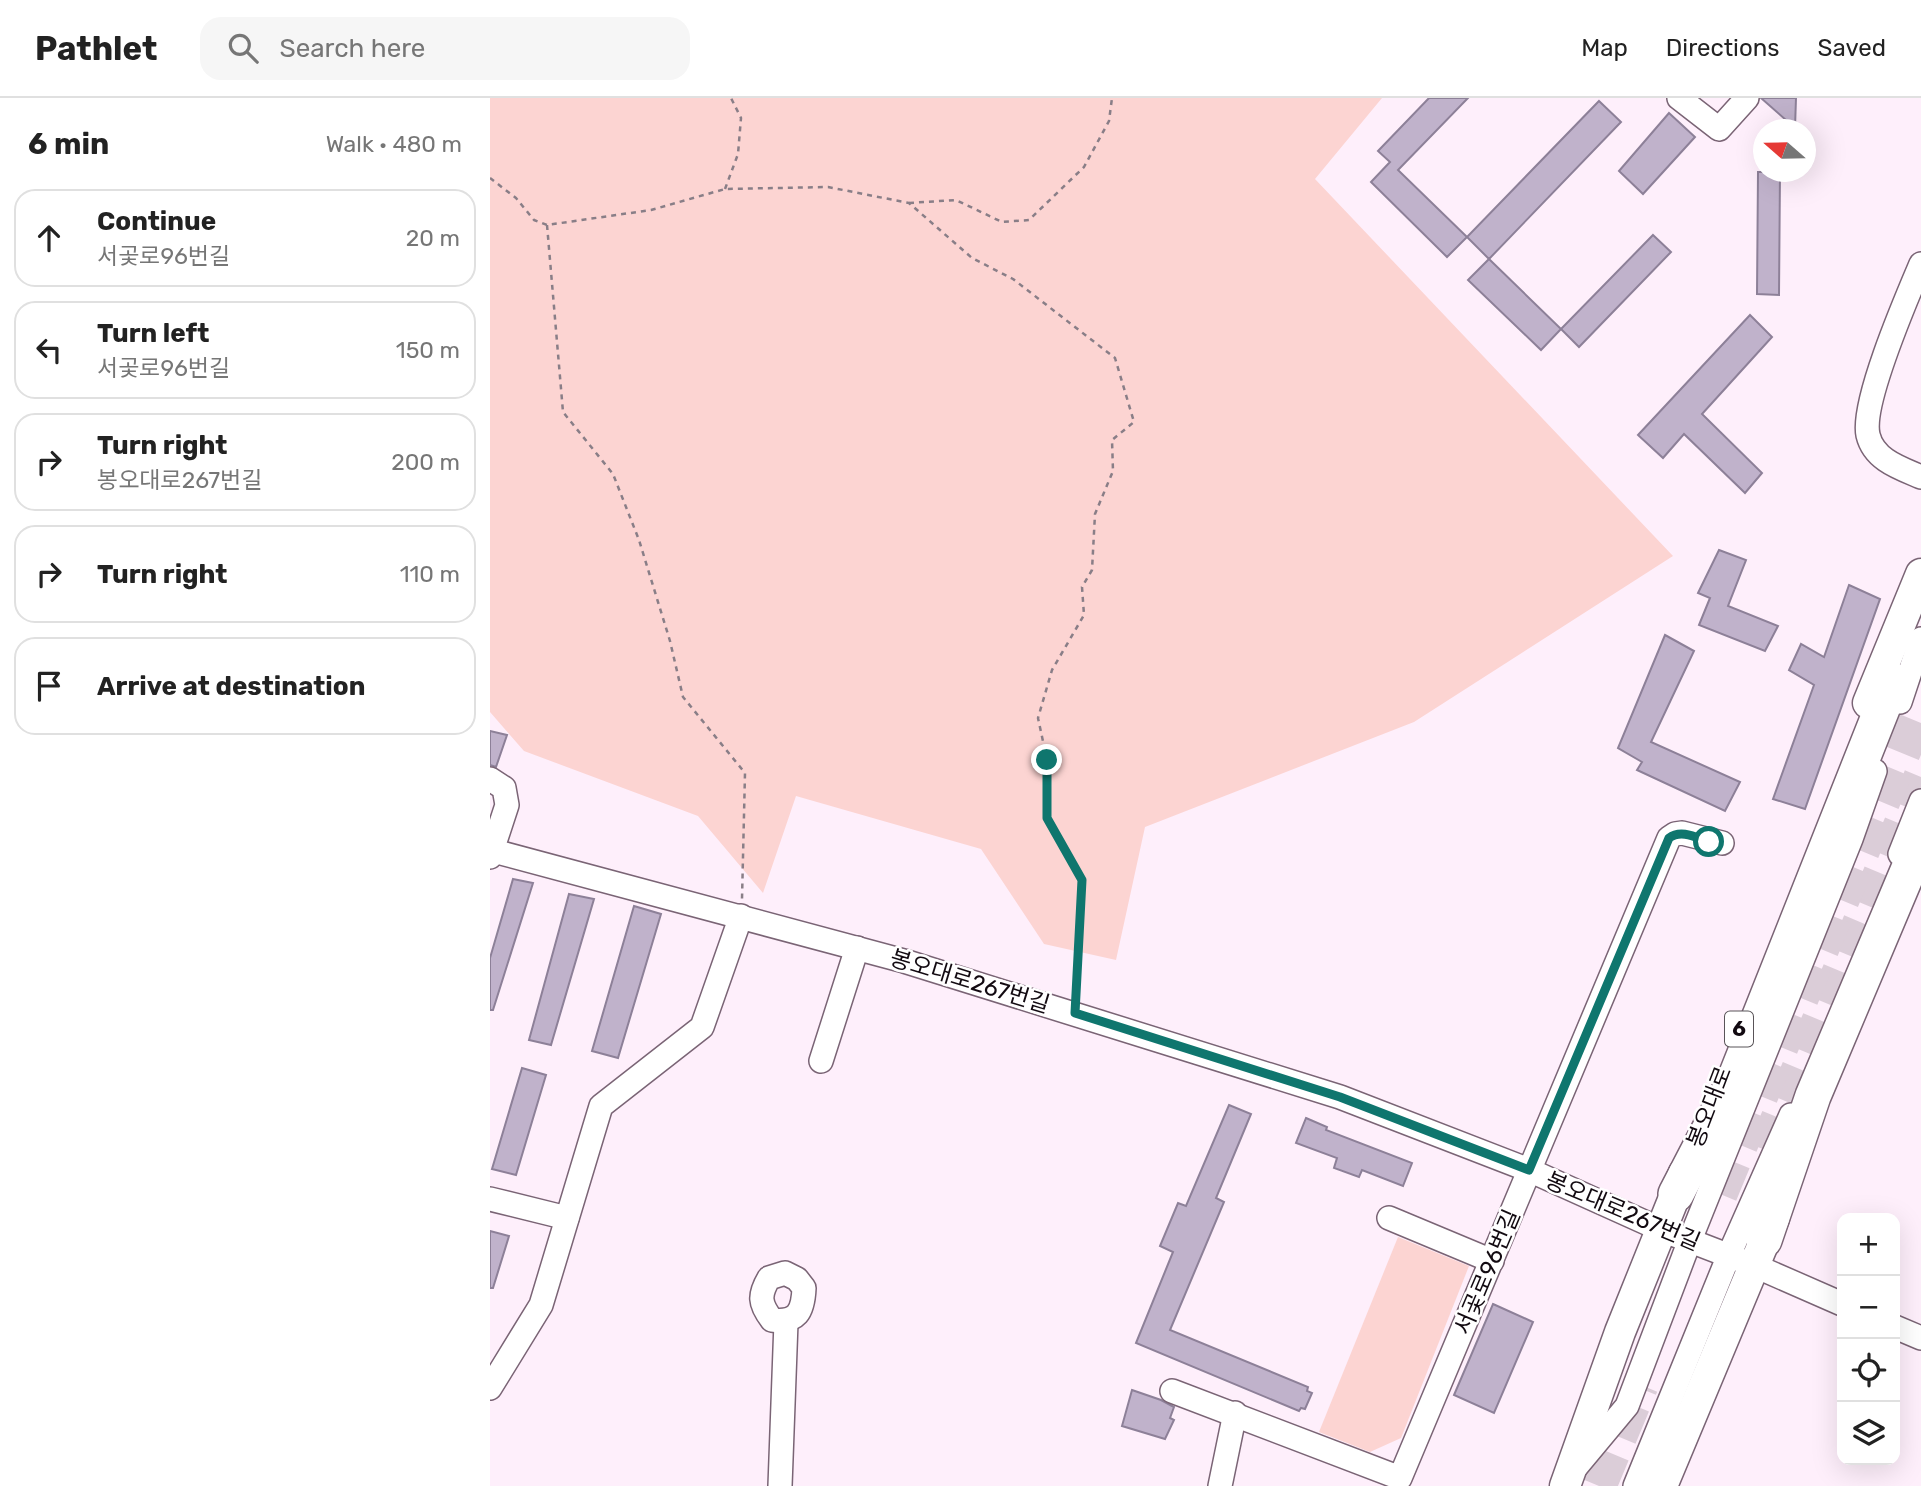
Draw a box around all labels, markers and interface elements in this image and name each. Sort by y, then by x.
search box [200,17,690,80]
text: Pathlet [35,29,158,68]
icon: search [224,29,262,67]
text: Search here [280,33,425,64]
text: Map [1581,34,1628,62]
text: Directions [1666,34,1779,62]
text: Saved [1817,34,1886,62]
north arrow [1753,119,1816,182]
text: 6 min [28,126,109,162]
text: Walk · 480 m [326,130,462,158]
text: Continue [97,206,216,237]
icon: ahead [30,219,68,257]
text: 20 m [406,224,460,252]
text: 서곷로96번길 [97,242,230,270]
text: Turn left [97,318,209,349]
icon: left [30,331,68,369]
text: 150 m [396,336,460,364]
text: 서곷로96번길 [97,354,230,382]
text: Turn right [97,430,227,461]
icon: right [30,443,68,481]
text: 200 m [391,448,460,476]
text: 봉오대로267번길 [97,466,262,494]
icon: right [30,555,68,593]
text: Turn right [97,559,227,590]
text: 110 m [400,560,460,588]
icon: arrive [30,667,68,705]
text: Arrive at destination [97,671,365,702]
route end [1031,744,1062,775]
route start [1693,826,1724,857]
street label: 봉오대로267번길 [887,943,1053,1019]
road number: 6 [1725,1012,1753,1046]
street label: 봉오대로 [1681,1062,1737,1152]
street label: 봉오대로267번길 [1541,1166,1705,1256]
street label: 서곷로96번길 [1448,1205,1526,1339]
map controls [1837,1213,1900,1465]
button: + [1837,1213,1900,1276]
button: − [1837,1276,1900,1339]
button: locate [1837,1339,1900,1402]
button: layers [1837,1402,1900,1465]

